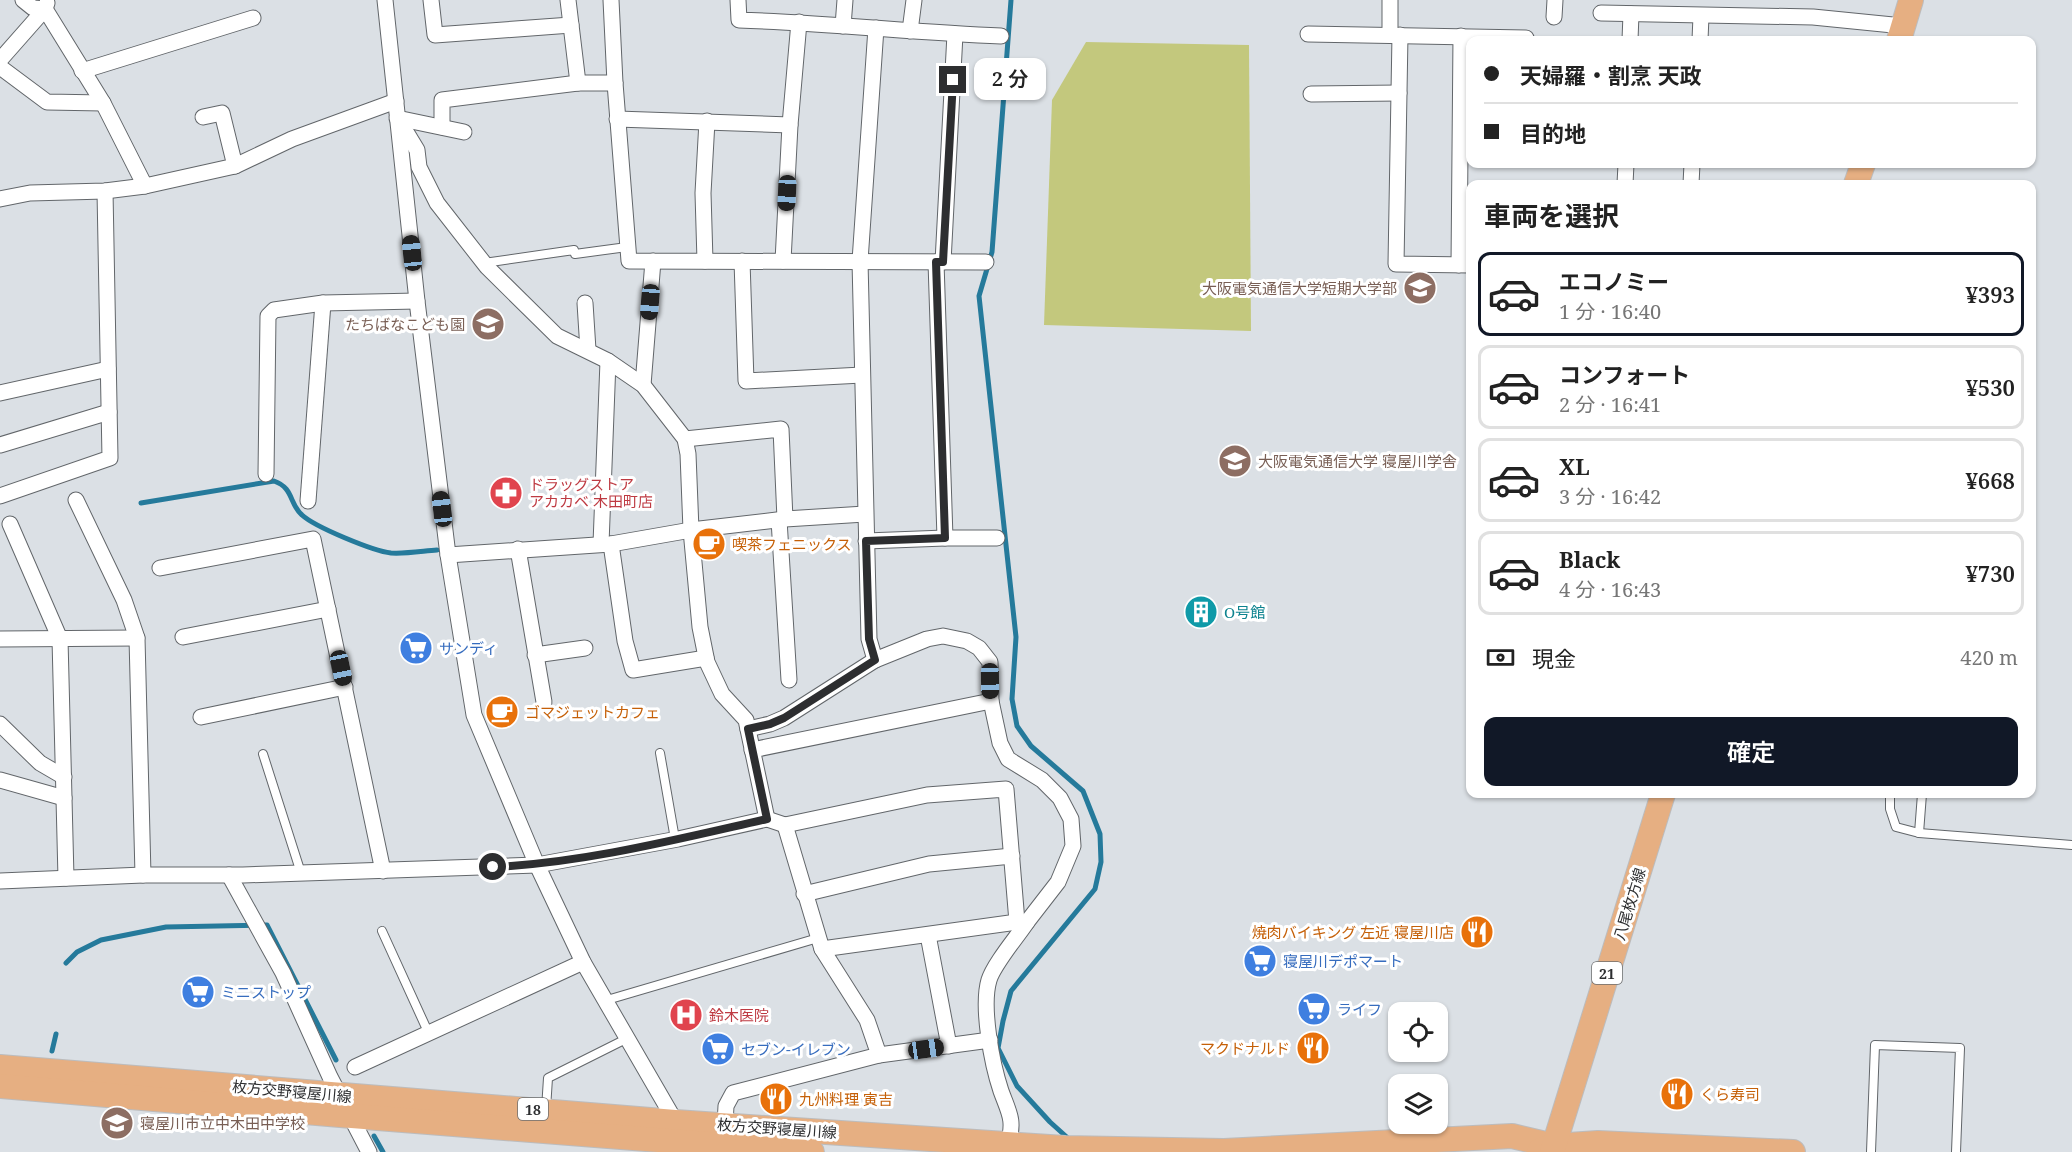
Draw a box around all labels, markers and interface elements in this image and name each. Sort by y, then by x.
callout: 2 分 [974,59,1046,101]
text: 天婦羅・割烹 天政 [1520,60,1702,90]
text: 2 分 [992,65,1028,92]
route end [939,66,966,93]
text: 目的地 [1520,118,1586,148]
car [777,175,797,211]
text: 車両を選択 [1484,197,1619,234]
car [401,234,423,272]
text: エコノミー [1559,266,1669,296]
icon: car [1487,267,1541,321]
school or university icon: 大阪電気通信大学短期大学部 [1402,270,1438,306]
place label: 大阪電気通信大学短期大学部 [1202,278,1397,298]
text: ¥393 [1965,279,2015,309]
car [639,283,661,321]
text: 1 分 · 16:40 [1559,298,1661,325]
school or university icon: たちばなこども園 [470,306,506,342]
place label: たちばなこども園 [345,314,465,334]
text: コンフォート [1559,359,1690,389]
icon: car [1487,360,1541,414]
text: ¥530 [1965,372,2015,402]
text: 2 分 · 16:41 [1559,391,1661,418]
school or university icon: 大阪電気通信大学 寝屋川学舎 [1217,443,1253,479]
place label: 大阪電気通信大学 寝屋川学舎 [1258,451,1457,471]
text: XL [1559,451,1590,481]
icon: car [1487,453,1541,507]
text: ¥668 [1965,465,2015,495]
place label: ドラッグストア アカカベ 木田町店 [529,474,653,511]
pharmacy icon: ドラッグストア アカカベ 木田町店 [488,475,524,511]
text: 3 分 · 16:42 [1559,483,1661,510]
car [431,490,453,528]
cafe icon: 喫茶フェニックス [691,526,727,562]
place label: 喫茶フェニックス [732,534,852,554]
text: Black [1559,544,1620,574]
icon: car [1487,546,1541,600]
text: ¥730 [1965,558,2015,588]
text: 4 分 · 16:43 [1559,576,1661,603]
building icon: O号館 [1183,594,1219,630]
place label: O号館 [1224,602,1265,622]
supermarket icon: サンディ [398,630,434,666]
place label: サンディ [439,638,498,658]
icon: cash [1484,641,1517,674]
text: 現金 [1532,643,1576,673]
text: 420 m [1960,644,2018,671]
car [328,649,354,687]
car [981,663,999,699]
cafe icon: ゴマジェットカフェ [484,694,520,730]
place label: ゴマジェットカフェ [525,702,660,722]
button: 確定 [1484,717,2018,786]
route start [479,853,506,880]
street label: 八尾枚方線 [1608,865,1650,943]
restaurant icon: 焼肉バイキング 左近 寝屋川店 [1459,914,1495,950]
place label: 焼肉バイキング 左近 寝屋川店 [1252,922,1454,942]
supermarket icon: 寝屋川デポマート [1242,943,1278,979]
place label: 寝屋川デポマート [1283,951,1403,971]
road number: 21 [1592,962,1622,984]
supermarket icon: ミニストップ [180,974,216,1010]
place label: ミニストップ [221,982,311,1002]
supermarket icon: ライフ [1296,991,1332,1027]
hospital icon: 鈴木医院 [668,997,704,1033]
place label: ライフ [1337,999,1382,1019]
map controls [1388,1002,1448,1134]
button: locate [1388,1002,1448,1062]
place label: 鈴木医院 [709,1005,769,1025]
restaurant icon: マクドナルド [1295,1030,1331,1066]
supermarket icon: セブン-イレブン [700,1031,736,1067]
car [907,1038,945,1060]
place label: マクドナルド [1200,1038,1290,1058]
place label: セブン-イレブン [741,1039,851,1059]
button: layers [1388,1074,1448,1134]
street label: 枚方交野寝屋川線 [231,1076,353,1106]
restaurant icon: くら寿司 [1659,1076,1695,1112]
restaurant icon: 九州料理 寅吉 [758,1081,794,1117]
place label: くら寿司 [1700,1084,1760,1104]
place label: 九州料理 寅吉 [799,1089,893,1109]
road number: 18 [518,1098,548,1120]
school or university icon: 寝屋川市立中木田中学校 [99,1105,135,1141]
place label: 寝屋川市立中木田中学校 [140,1113,305,1133]
street label: 枚方交野寝屋川線 [716,1114,838,1142]

